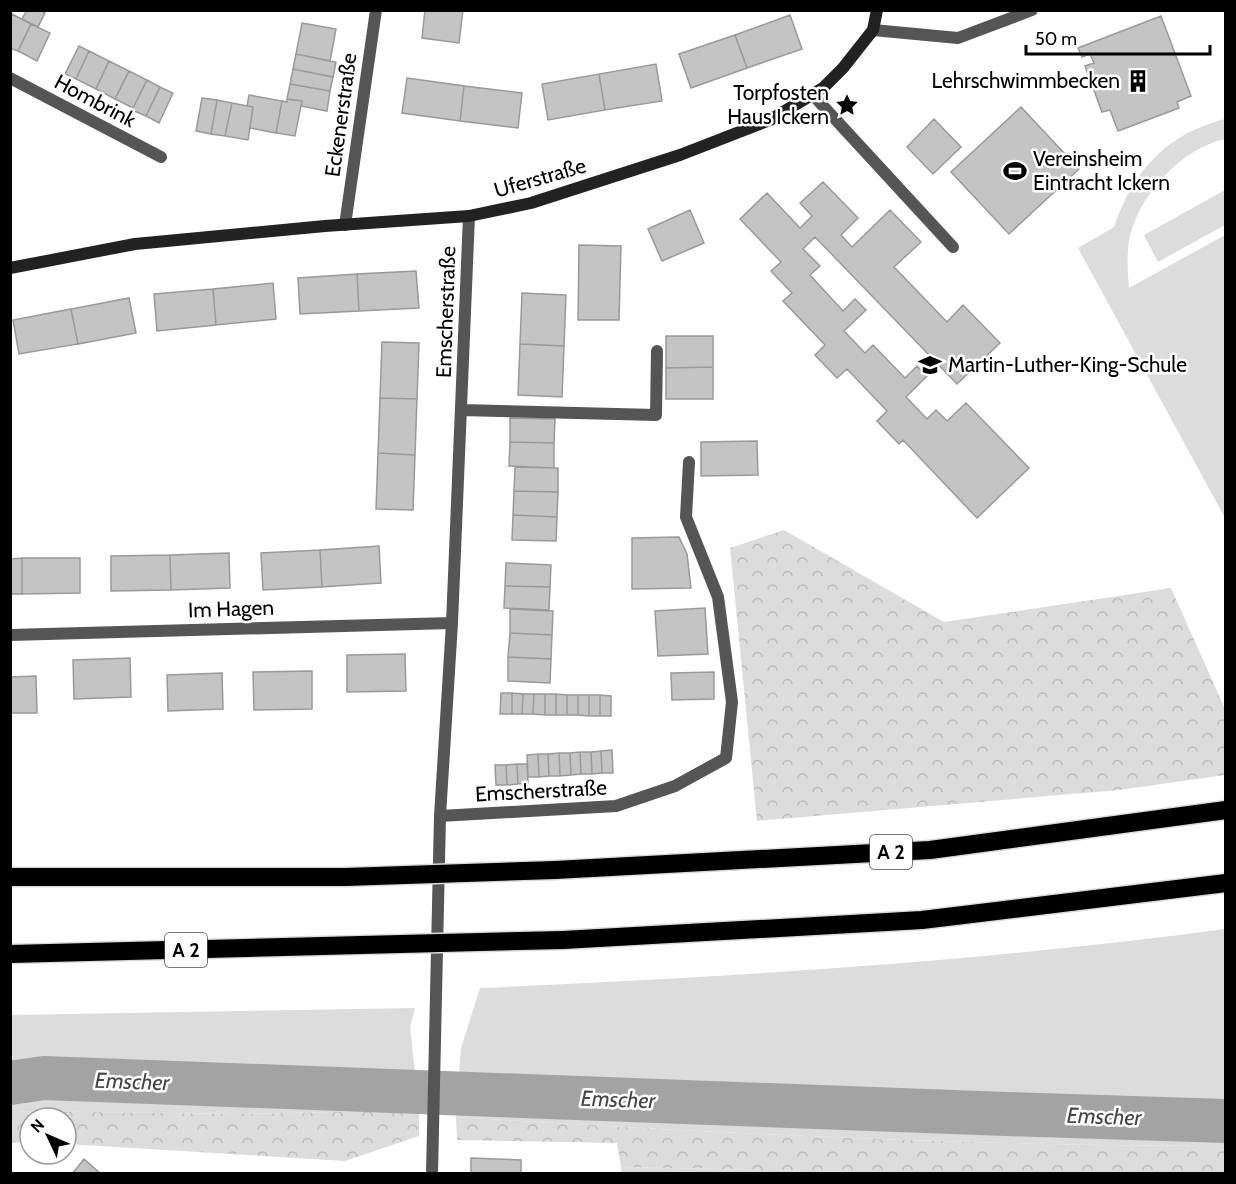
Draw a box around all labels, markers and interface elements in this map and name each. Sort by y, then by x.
scale bar [1026,18,1210,56]
text: 50 m [1035,28,1077,50]
street label: Eckenerstraße [319,51,362,178]
place label: Lehrschwimmbecken [932,68,1120,93]
building icon: Lehrschwimmbecken [1125,68,1151,94]
street label: Hombrink [50,69,141,133]
place label: Torpfosten Haus Ickern [727,80,829,129]
place icon: Torpfosten Haus Ickern [834,92,860,118]
place label: Vereinsheim Eintracht Ickern [1033,146,1170,195]
street label: Uferstraße [491,152,589,203]
sports icon: Vereinsheim Eintracht Ickern [1002,158,1028,184]
street label: Emscherstraße [431,245,460,378]
school or university icon: Martin-Luther-King-Schule [917,352,943,378]
place label: Martin-Luther-King-Schule [948,352,1187,377]
street label: Im Hagen [188,595,274,622]
street label: Emscherstraße [474,775,608,806]
road number: A 2 [870,835,912,869]
road number: A 2 [165,933,207,967]
water label: Emscher [94,1067,171,1096]
water label: Emscher [580,1085,657,1114]
water label: Emscher [1066,1102,1143,1131]
north arrow [18,1106,78,1166]
text: N [27,1115,48,1137]

